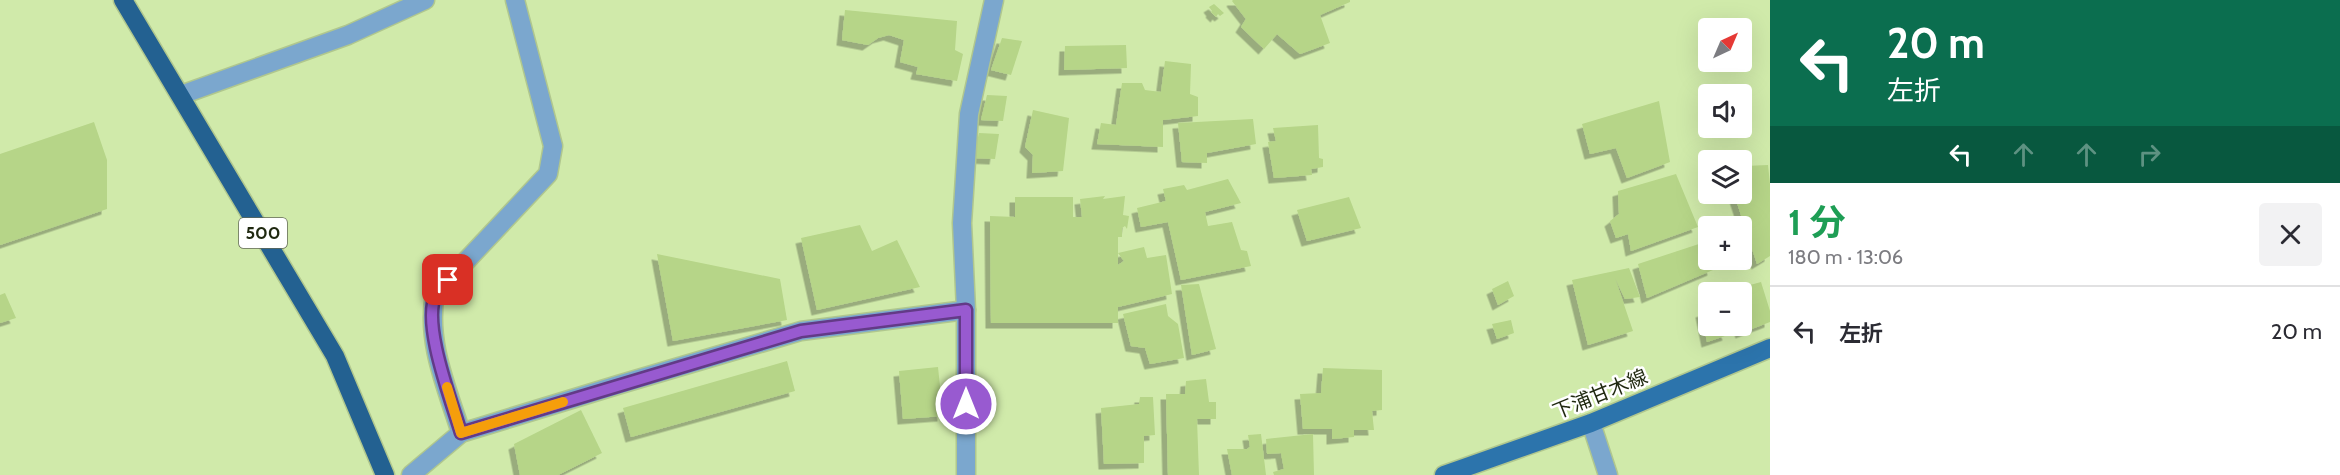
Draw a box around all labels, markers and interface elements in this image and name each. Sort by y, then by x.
text: 20 m [1887,17,1985,69]
north arrow [1698,18,1752,72]
map controls [1698,18,1752,336]
icon: left [1788,24,1866,102]
text: 左折 [1887,74,1941,107]
button: sound [1698,84,1752,138]
icon: left [1944,138,1977,171]
icon: ahead [2007,138,2040,171]
icon: ahead [2070,138,2103,171]
icon: right [2133,138,2166,171]
button: layers [1698,150,1752,204]
text: 1 分 [1788,200,1845,244]
button: close [2259,203,2322,266]
button: + [1698,216,1752,270]
road number: 500 [239,218,287,248]
text: 180 m · 13:06 [1788,245,1903,269]
pin [422,254,473,305]
icon: arrive [431,263,464,296]
button: − [1698,282,1752,336]
icon: left [1788,315,1821,348]
text: 20 m [2271,318,2322,345]
text: 左折 [1839,320,1883,347]
street label: 下浦甘木線 [1549,364,1651,424]
position arrow [934,372,998,436]

